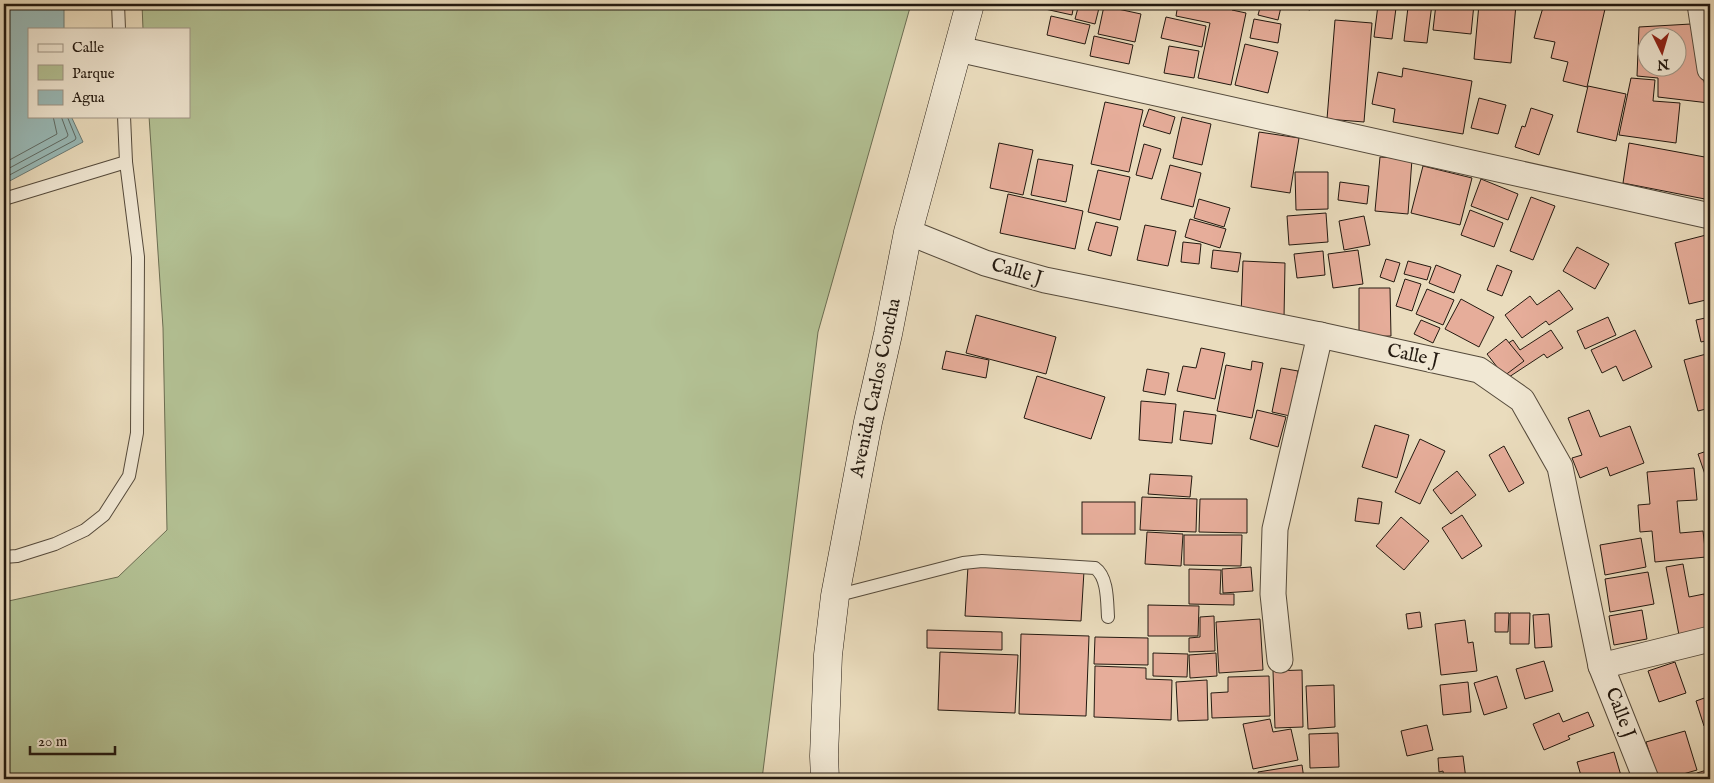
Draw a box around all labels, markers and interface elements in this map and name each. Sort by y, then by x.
legend [28,28,190,118]
north arrow [1636,28,1686,78]
text: Calle [72,38,104,57]
text: N [1656,54,1671,73]
text: Parque [72,64,115,83]
text: Agua [71,88,105,107]
street label: Calle J [988,253,1046,291]
street label: Avenida Carlos Concha [845,296,907,481]
street label: Calle J [1385,339,1442,373]
street label: Calle J [1599,684,1641,742]
scale bar [30,723,115,755]
text: 20 m [38,732,68,751]

